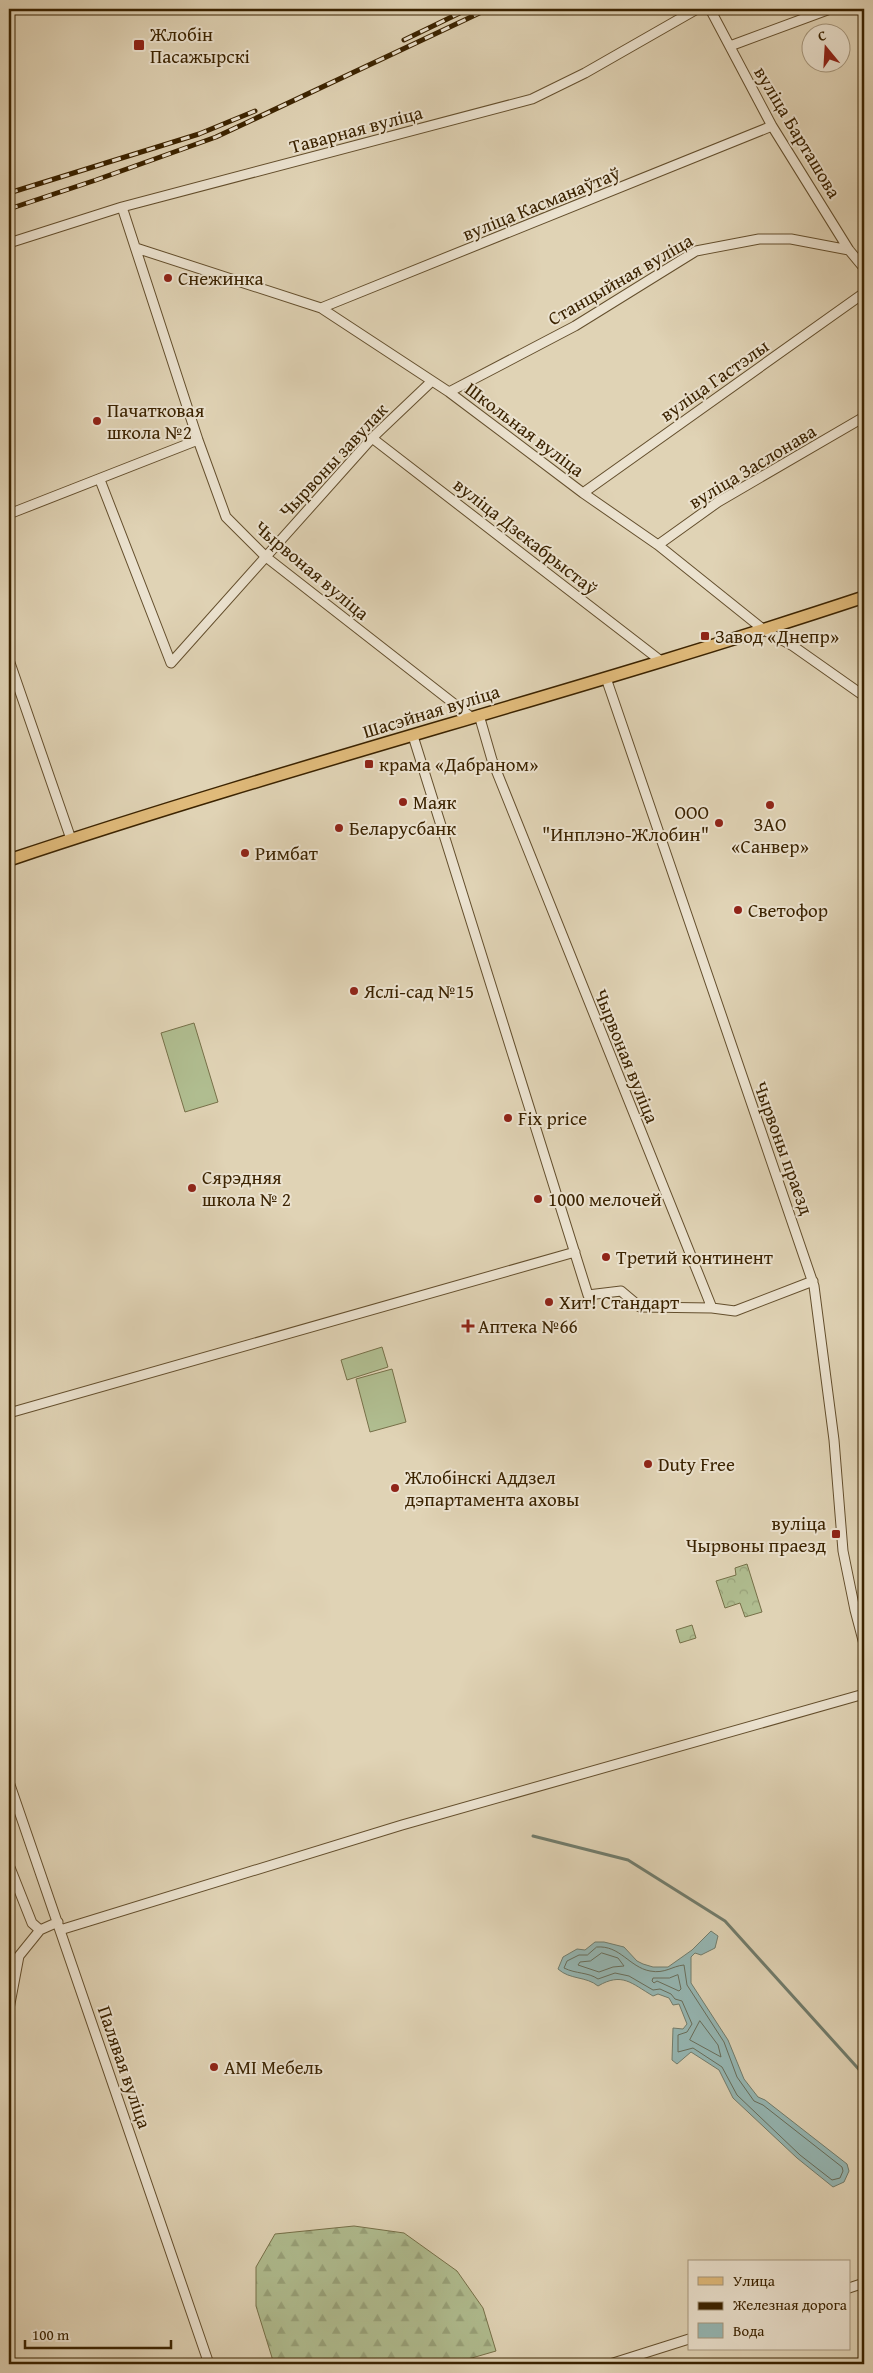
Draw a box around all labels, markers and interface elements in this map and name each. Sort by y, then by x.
place label: Жлобін Пасажырскі [149,20,250,70]
north arrow [800,22,850,72]
text: С [815,25,829,46]
marker: Жлобін Пасажырскі [132,38,146,52]
street label: вуліца Барташова [748,61,848,203]
street label: Таварная вуліца [286,98,426,160]
street label: вуліца Касманаўтаў [458,158,625,247]
street label: Станцыйная вуліца [542,226,698,332]
place label: Снежинка [178,264,264,292]
marker: Снежинка [162,272,174,284]
street label: вуліца Гастэлы [654,332,774,428]
street label: Школьная вуліца [459,375,591,483]
place label: Пачатковая школа №2 [107,396,205,446]
street label: Чырвоны завулак [272,396,394,524]
marker: Пачатковая школа №2 [91,415,103,427]
street label: вуліца Заслонава [683,417,821,515]
street label: вуліца Дзекабрыстаў [448,471,604,602]
street label: Чырвоная вуліца [248,513,376,627]
place label: Завод «Днепр» [715,622,839,650]
marker: Завод «Днепр» [699,630,711,642]
street label: Шасэйная вуліца [359,677,503,745]
place label: крама «Дабраном» [379,750,538,778]
marker: крама «Дабраном» [363,758,375,770]
place label: Маяк [413,788,457,816]
marker: Маяк [397,796,409,808]
place label: ООО "Инплэно-Жлобин" [542,798,709,848]
marker: ЗАО «Санвер» [764,799,776,811]
place label: ЗАО «Санвер» [731,810,809,860]
place label: Беларусбанк [349,814,456,842]
marker: ООО "Инплэно-Жлобин" [713,817,725,829]
marker: Беларусбанк [333,822,345,834]
place label: Римбат [255,839,319,867]
marker: Римбат [239,847,251,859]
place label: Светофор [748,896,828,924]
marker: Светофор [732,904,744,916]
place label: Яслі-сад №15 [363,977,474,1005]
marker: Яслі-сад №15 [348,985,360,997]
street label: Чырвоная вуліца [587,985,667,1127]
street label: Чырвоны праезд [747,1077,821,1219]
place label: Fix price [518,1104,587,1132]
marker: Fix price [502,1112,514,1124]
place label: Сярэдняя школа № 2 [202,1163,291,1213]
marker: Сярэдняя школа № 2 [186,1182,198,1194]
place label: 1000 мелочей [548,1185,662,1213]
marker: 1000 мелочей [532,1193,544,1205]
place label: Третий континент [616,1243,774,1271]
marker: Третий континент [600,1251,612,1263]
place label: Хит! Стандарт [559,1288,680,1316]
marker: Хит! Стандарт [543,1296,555,1308]
place label: Аптека №66 [478,1312,578,1340]
marker: Аптека №66 [462,1320,474,1332]
place label: Duty Free [658,1450,735,1478]
marker: Duty Free [642,1458,654,1470]
place label: Жлобінскі Аддзел дэпартамента аховы [404,1463,579,1513]
marker: Жлобінскі Аддзел дэпартамента аховы [389,1482,401,1494]
place label: вуліца Чырвоны праезд [686,1509,826,1559]
marker: вуліца Чырвоны праезд [830,1528,842,1540]
street label: Палявая вуліца [91,2002,159,2132]
place label: AMI Мебель [224,2053,323,2081]
marker: AMI Мебель [208,2061,220,2073]
legend [688,2260,850,2350]
text: Улица [733,2270,776,2291]
text: Железная дорога [732,2294,848,2315]
scale bar [25,2318,171,2350]
text: Вода [733,2320,765,2341]
text: 100 m [32,2324,70,2345]

